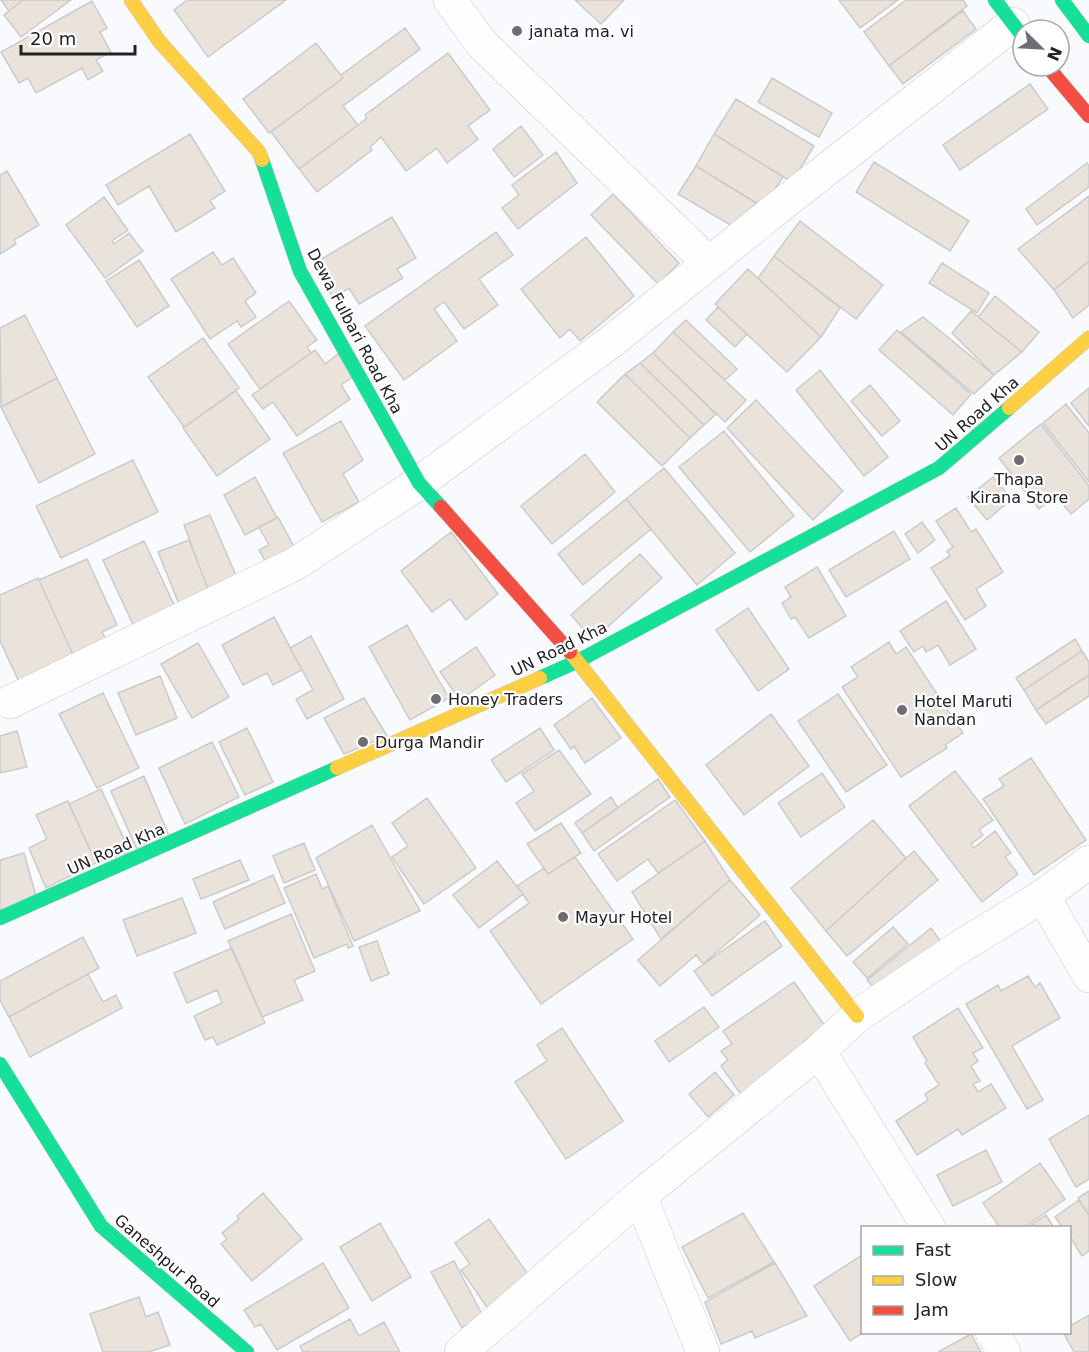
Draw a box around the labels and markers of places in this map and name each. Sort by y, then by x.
place label: janata ma. vi [528,22,634,41]
marker: janata ma. vi [510,24,524,38]
marker: Thapa Kirana Store [1012,453,1026,467]
place label: Thapa Kirana Store [970,470,1068,507]
place label: Honey Traders [448,690,563,709]
marker: Honey Traders [429,692,443,706]
place label: Hotel Maruti Nandan [914,692,1013,729]
marker: Hotel Maruti Nandan [895,703,909,717]
place label: Durga Mandir [375,733,484,752]
marker: Durga Mandir [356,735,370,749]
place label: Mayur Hotel [575,908,672,927]
marker: Mayur Hotel [556,910,570,924]

